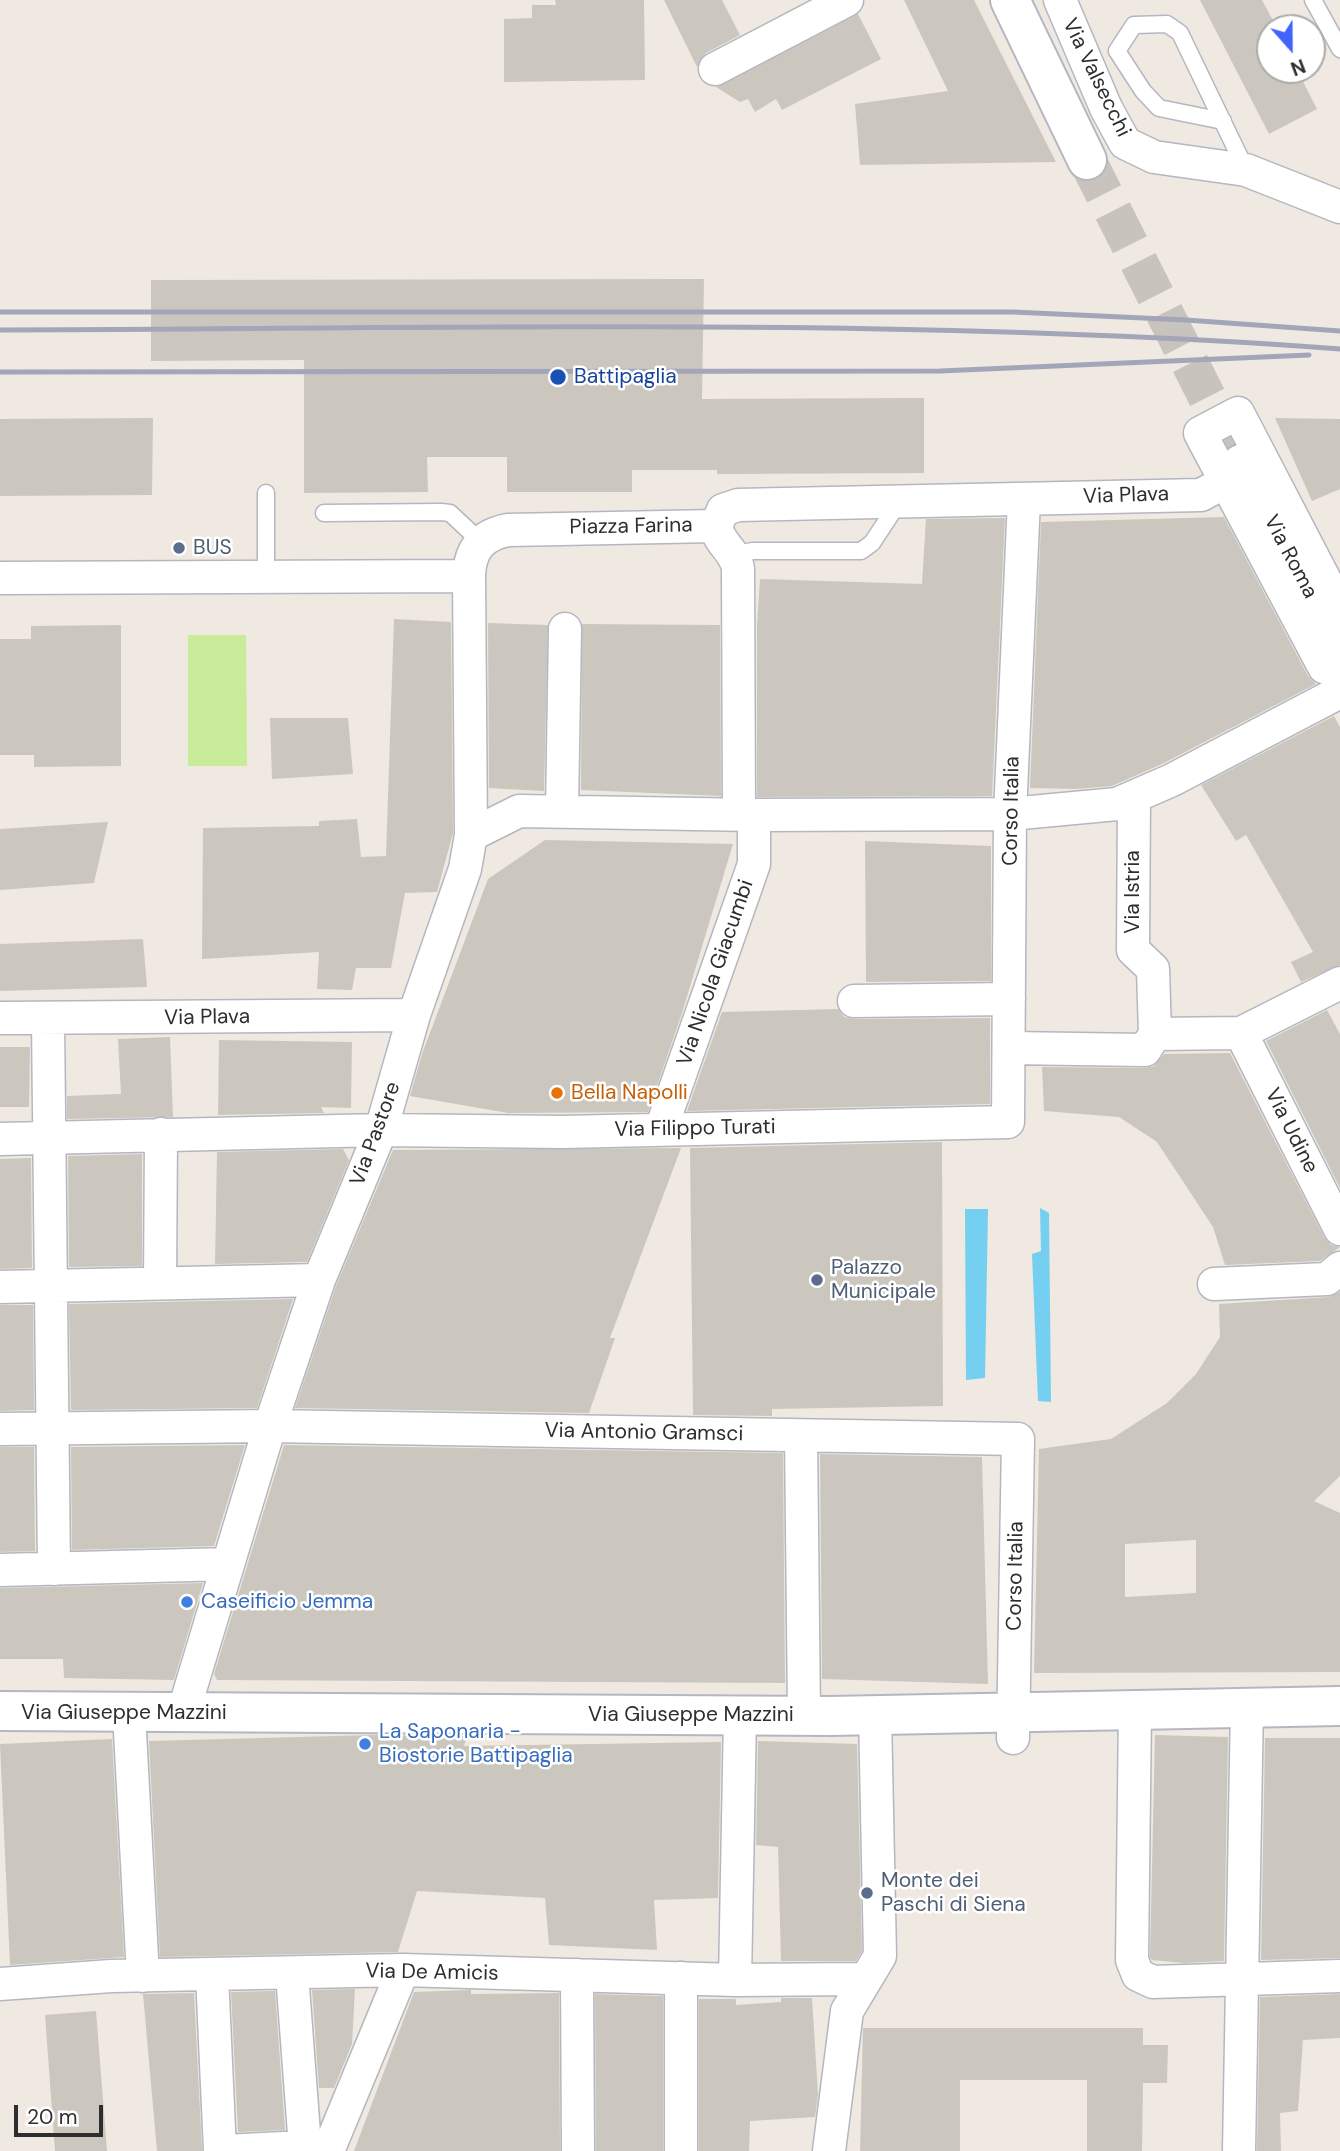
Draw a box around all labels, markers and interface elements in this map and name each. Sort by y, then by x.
north arrow [1256,14,1326,84]
street label: Via Valsecchi [1056,15,1136,141]
text: N [1287,53,1309,81]
place label: Battipaglia [574,364,677,390]
marker: Battipaglia [548,367,568,387]
street label: Via Plava [1083,482,1169,510]
street label: Via Roma [1258,511,1322,603]
street label: Piazza Farina [569,513,693,541]
place label: BUS [193,535,232,561]
marker: BUS [171,540,187,556]
street label: Corso Italia [998,756,1026,866]
street label: Via Istria [1120,850,1146,934]
street label: Via Nicola Giacumbi [672,877,760,1069]
street label: Via Plava [164,1005,250,1031]
street label: Via Pastore [346,1078,406,1190]
place label: Bella Napolli [571,1080,688,1106]
street label: Via Udine [1259,1084,1323,1178]
marker: Bella Napolli [549,1085,565,1101]
street label: Via Filippo Turati [614,1115,776,1143]
place label: Palazzo Municipale [831,1255,936,1305]
marker: Palazzo Municipale [809,1272,825,1288]
street label: Via Antonio Gramsci [544,1419,744,1447]
street label: Corso Italia [1002,1521,1030,1631]
place label: Caseificio Jemma [201,1589,373,1615]
marker: Caseificio Jemma [179,1594,195,1610]
street label: Via Giuseppe Mazzini [21,1700,227,1726]
street label: Via Giuseppe Mazzini [588,1702,794,1728]
place label: La Saponaria - Biostorie Battipaglia [379,1719,573,1769]
marker: La Saponaria - Biostorie Battipaglia [357,1736,373,1752]
place label: Monte dei Paschi di Siena [881,1868,1026,1918]
marker: Monte dei Paschi di Siena [859,1885,875,1901]
street label: Via De Amicis [365,1959,499,1987]
scale bar [18,2092,107,2136]
text: 20 m [27,2103,78,2131]

